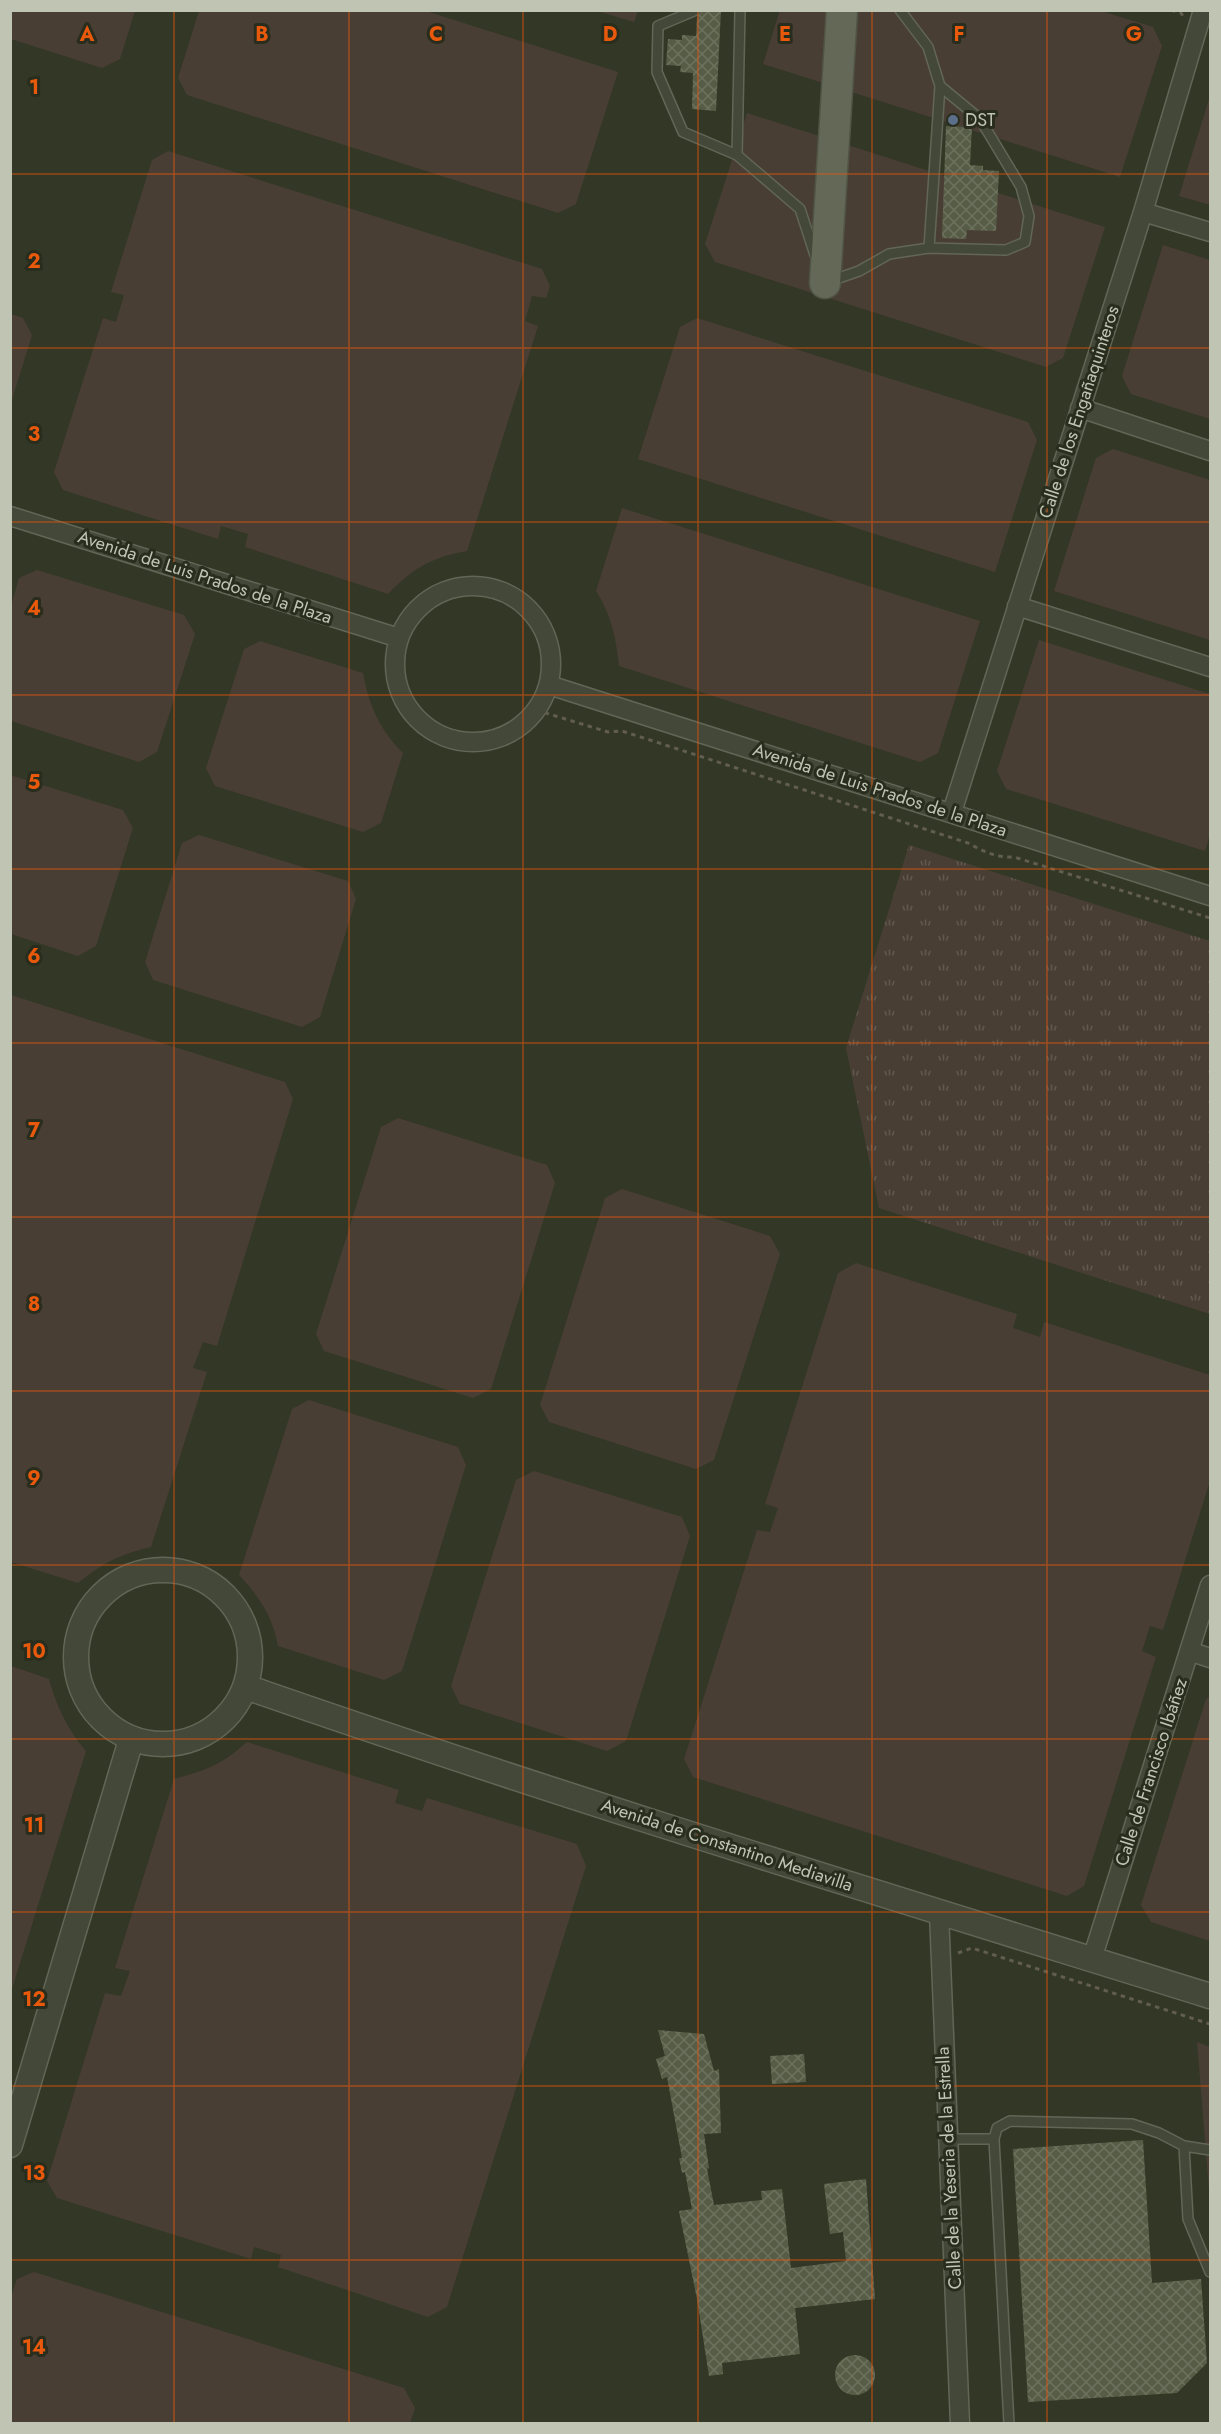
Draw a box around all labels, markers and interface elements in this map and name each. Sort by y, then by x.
text: A [79,20,95,49]
text: B [255,20,269,49]
text: C [429,20,443,49]
text: D [603,20,617,49]
text: E [779,20,791,49]
text: F [953,20,965,49]
text: G [1126,20,1142,49]
text: 1 [29,73,39,102]
place label: DST [965,107,996,133]
marker: DST [946,113,960,127]
text: 2 [27,247,41,276]
street label: Calle de los Engañaquinteros [1032,302,1126,522]
text: 3 [28,420,40,449]
street label: Avenida de Luis Prados de la Plaza [75,524,335,630]
text: 4 [27,594,41,623]
street label: Avenida de Luis Prados de la Plaza [750,737,1010,843]
text: 5 [28,768,41,797]
text: 6 [27,942,41,971]
text: 7 [28,1116,41,1145]
text: 8 [28,1290,40,1319]
text: 9 [27,1464,41,1493]
text: 10 [22,1637,46,1666]
street label: Calle de Francisco Ibáñez [1108,1674,1194,1869]
street label: Avenida de Constantino Mediavilla [598,1792,856,1898]
text: 11 [24,1811,44,1840]
text: 12 [22,1985,46,2014]
street label: Calle de la Yeseria de la Estrella [930,2046,968,2290]
text: 13 [23,2159,45,2188]
text: 14 [22,2333,46,2362]

